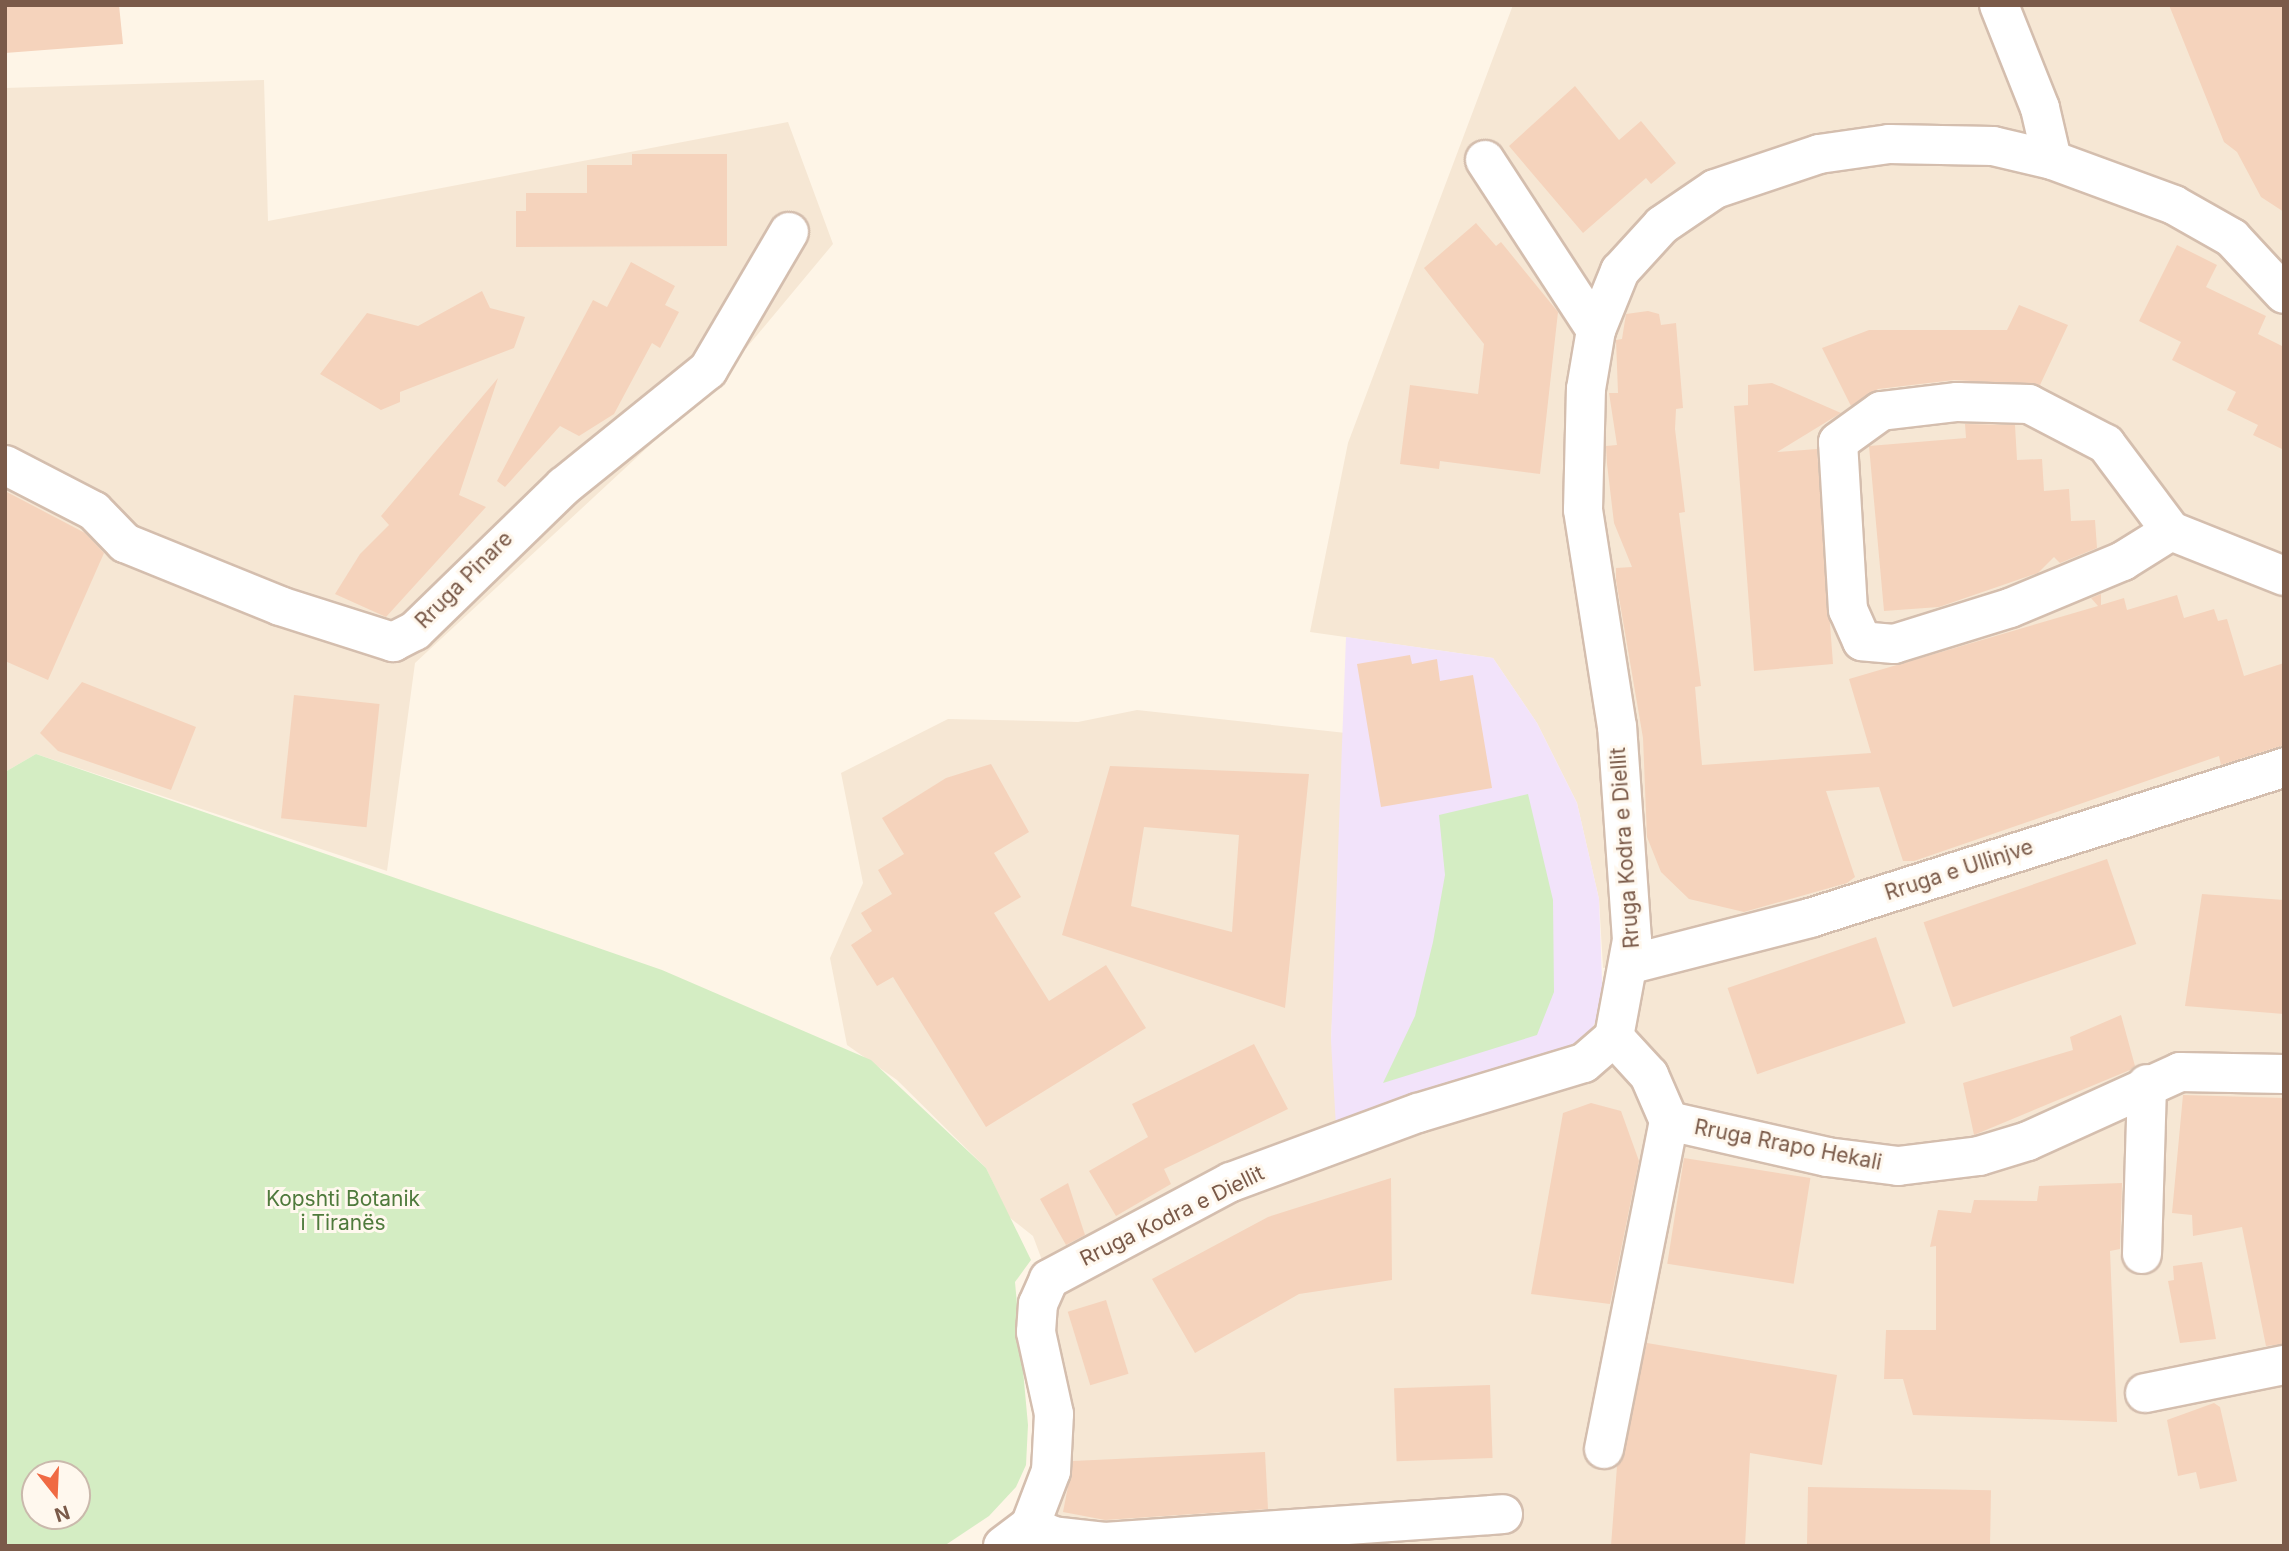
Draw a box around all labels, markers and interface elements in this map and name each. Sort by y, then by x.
street label: Rruga Pinare [410,526,518,634]
street label: Rruga Kodra e Diellit [1605,747,1645,949]
street label: Rruga e Ullinjve [1882,834,2036,906]
street label: Rruga Rrapo Hekali [1692,1114,1884,1176]
street label: Rruga Kodra e Diellit [1076,1161,1268,1271]
park label: Kopshti Botanik i Tiranës [266,1186,420,1236]
north arrow [21,1460,91,1530]
text: N [52,1500,72,1527]

